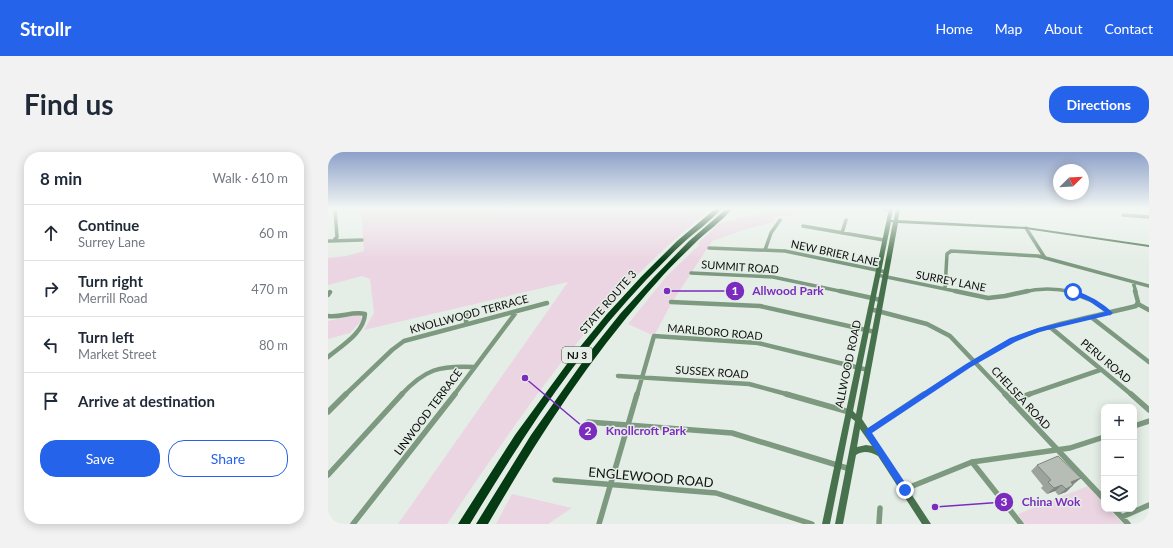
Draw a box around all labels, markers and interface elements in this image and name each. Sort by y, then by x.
text: Strollr [20,17,71,40]
text: Home [935,20,973,37]
text: Map [995,20,1022,37]
text: About [1044,20,1082,37]
text: Contact [1104,20,1153,37]
button: Directions [1049,86,1149,123]
text: Find us [24,87,114,121]
north arrow [1053,164,1089,200]
text: 8 min [40,168,82,189]
text: Walk · 610 m [212,170,288,186]
text: Continue [78,216,139,234]
icon: ahead [40,222,62,244]
text: 60 m [259,225,288,241]
text: Surrey Lane [78,234,145,250]
street label: NEW BRIER LANE [790,237,880,268]
street label: SUMMIT ROAD [701,257,779,276]
street label: STATE ROUTE 3 [577,267,639,336]
street label: SURREY LANE [915,267,987,294]
text: Turn right [78,272,143,290]
icon: right [40,278,62,300]
callout: Allwood Park [725,279,832,303]
text: 470 m [251,281,288,297]
text: 1 [732,283,739,298]
text: Allwood Park [751,283,824,298]
route start [1064,283,1082,301]
text: Merrill Road [78,290,148,306]
street label: KNOLLWOOD TERRACE [408,291,530,336]
street label: ALLWOOD ROAD [832,319,863,409]
street label: MARLBORO ROAD [667,321,763,342]
text: Turn left [78,328,134,346]
icon: left [40,334,62,356]
street label: PERU ROAD [1078,336,1134,386]
text: 80 m [259,337,288,353]
text: Market Street [78,346,156,362]
road number: NJ 3 [562,347,592,363]
street label: SUSSEX ROAD [675,362,749,381]
street label: CHELSEA ROAD [989,364,1054,432]
street label: LINWOOD TERRACE [391,366,464,457]
icon: arrive [40,390,62,412]
text: Arrive at destination [78,392,215,410]
map controls [1101,404,1137,512]
button: + [1101,404,1137,440]
callout: Knollcroft Park [578,419,694,443]
text: 2 [585,423,592,438]
text: Knollcroft Park [606,423,687,438]
button: Save [40,440,160,477]
button: Share [168,440,288,477]
button: − [1101,440,1137,476]
street label: ENGLEWOOD ROAD [588,464,714,490]
button: layers [1101,476,1137,512]
route end [896,481,914,499]
callout: China Wok [994,490,1089,514]
text: 3 [1001,494,1008,509]
text: China Wok [1022,494,1081,509]

